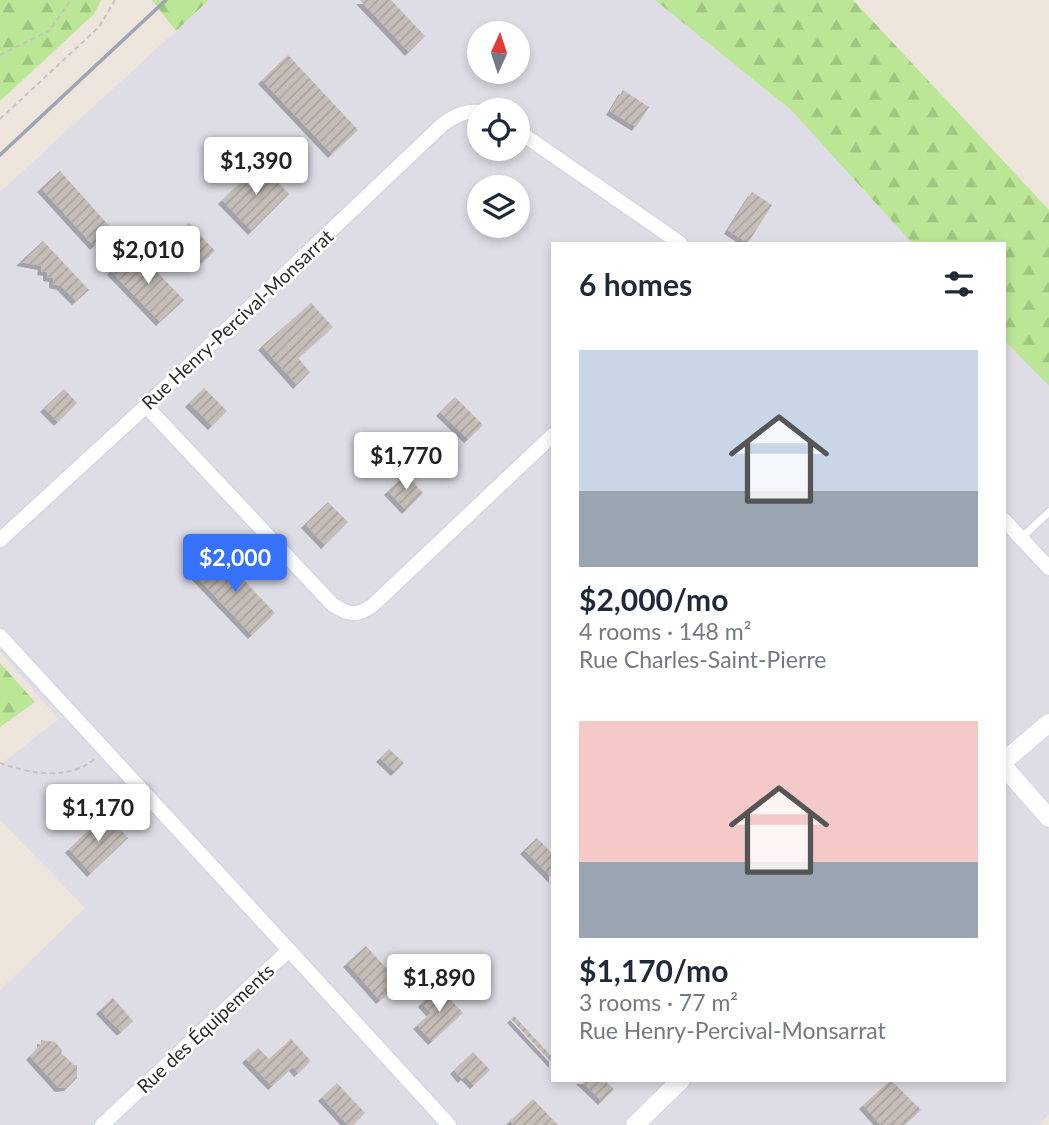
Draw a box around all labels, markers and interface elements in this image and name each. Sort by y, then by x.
north arrow [467,21,530,84]
map controls [467,21,530,238]
button: locate [467,98,530,161]
pin: $1,390 [199,138,313,197]
text: $1,390 [220,146,292,174]
button: layers [467,175,530,238]
street label: Rue Henry-Percival-Monsarrat [136,224,338,414]
pin: $2,010 [91,226,205,286]
text: $2,010 [112,235,184,263]
icon: filters [940,265,978,303]
text: 6 homes [579,266,692,302]
icon: home [716,396,842,522]
pin: $1,770 [349,433,463,492]
text: $1,770 [370,441,442,469]
pin: $2,000 [178,534,292,594]
text: $2,000 [199,543,271,571]
text: $2,000/mo [579,581,728,617]
text: 4 rooms · 148 m² [579,617,751,645]
text: Rue Charles-Saint-Pierre [579,645,826,673]
icon: home [716,767,842,893]
pin: $1,170 [41,784,155,844]
text: $1,170 [62,793,134,821]
text: $1,170/mo [579,952,728,988]
pin: $1,890 [382,954,496,1014]
street label: Rue des Équipements [132,959,278,1097]
text: $1,890 [403,963,475,991]
text: 3 rooms · 77 m² [579,988,738,1016]
text: Rue Henry-Percival-Monsarrat [579,1016,886,1044]

